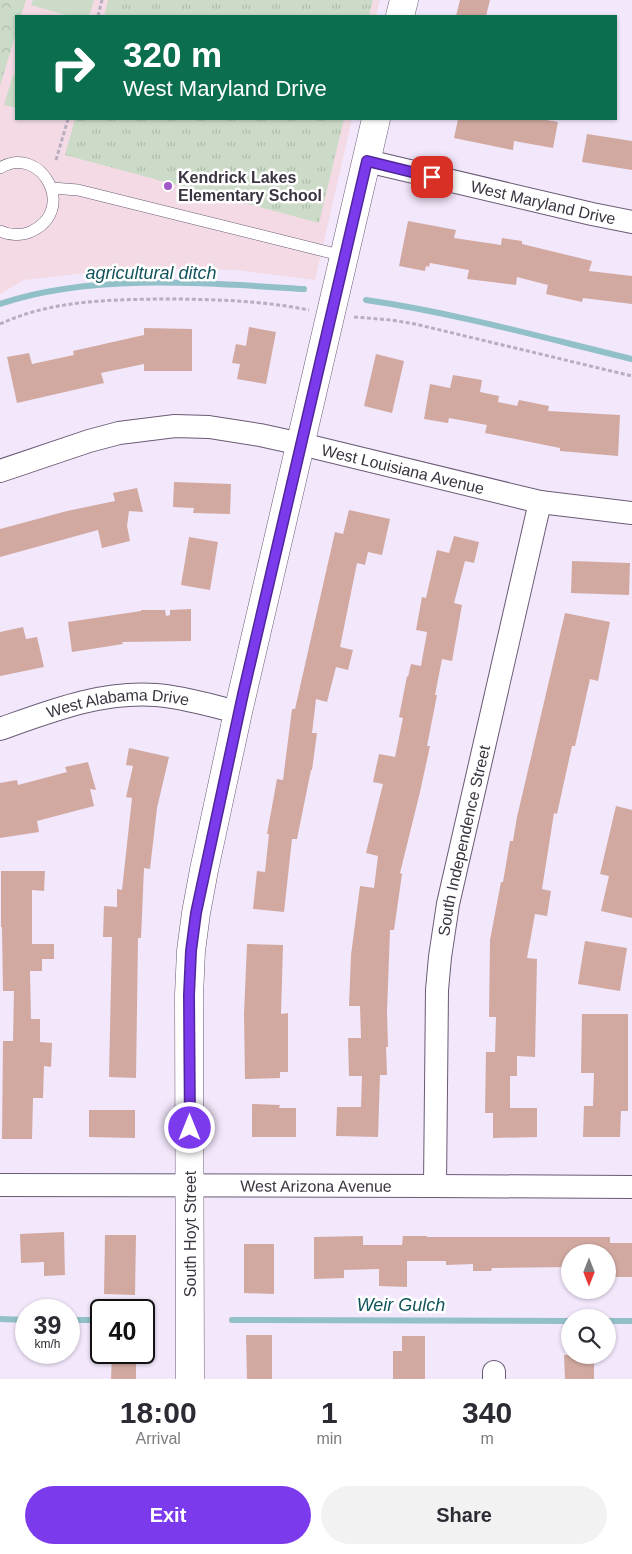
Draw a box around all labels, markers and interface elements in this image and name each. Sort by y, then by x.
icon: right [40,35,105,100]
text: 320 m [123,35,222,74]
text: West Maryland Drive [123,76,327,101]
pin [411,156,453,198]
icon: arrive [418,163,446,191]
place label: Kendrick Lakes Elementary School [178,169,322,204]
street label: West Maryland Drive [469,178,617,228]
marker: Kendrick Lakes Elementary School [162,180,174,192]
water label: agricultural ditch [85,263,217,283]
street label: West Louisiana Avenue [320,441,486,497]
street label: West Alabama Drive [44,686,191,721]
street label: South Independence Street [435,743,493,937]
position arrow [163,1101,215,1153]
street label: South Hoyt Street [182,1170,199,1297]
street label: West Arizona Avenue [240,1178,392,1195]
north arrow [561,1244,616,1299]
map controls [561,1244,616,1364]
water label: Weir Gulch [357,1295,445,1315]
speed limit sign: 40 [90,1299,155,1364]
button: search [561,1309,616,1364]
text: 39 [34,1311,61,1339]
text: km/h [34,1337,61,1351]
text: 18:00 [120,1396,197,1429]
text: 1 [321,1396,338,1429]
text: 340 [462,1396,512,1429]
text: Arrival [136,1430,181,1447]
text: min [316,1430,342,1447]
text: m [480,1430,494,1447]
button: Exit [25,1486,311,1544]
button: Share [321,1486,607,1544]

